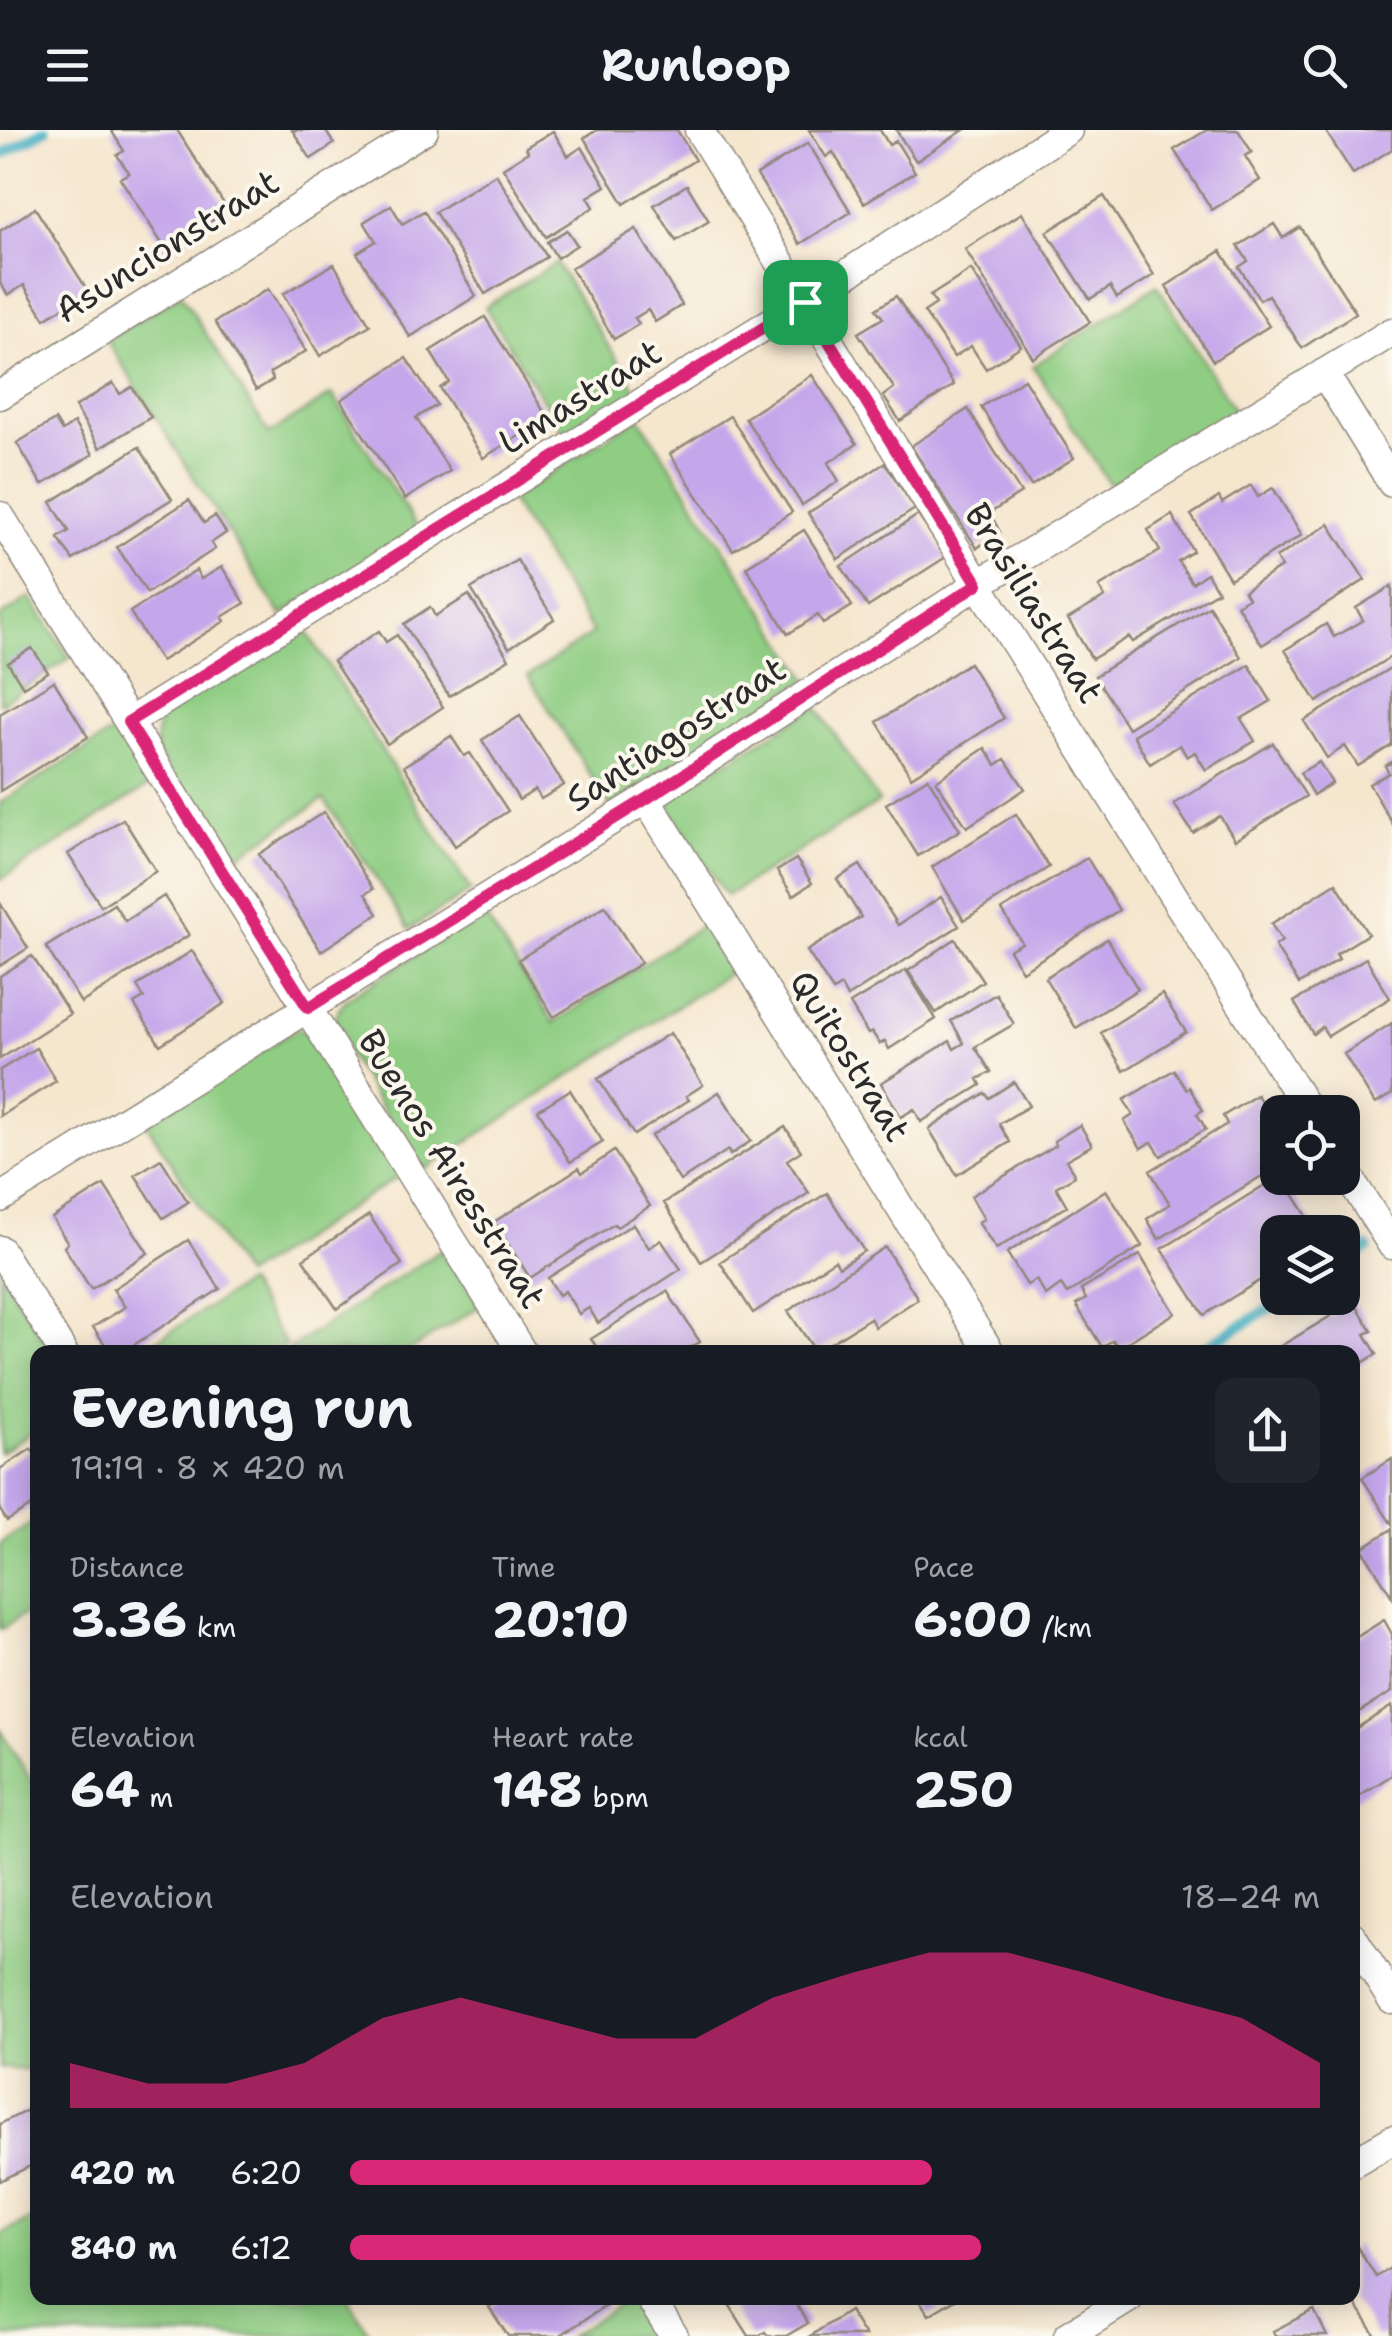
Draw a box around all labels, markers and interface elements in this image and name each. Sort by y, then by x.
text: Runloop [601,35,791,95]
icon: menu [40,38,95,93]
icon: search [1297,38,1352,93]
street label: Asuncionstraat [46,158,288,333]
pin [763,260,848,345]
icon: arrive [778,275,833,330]
street label: Limastraat [489,328,670,465]
street label: Brasiliastraat [954,494,1115,712]
street label: Santiagostraat [557,645,795,822]
street label: Quitostraat [779,961,922,1150]
street label: Buenos Airesstraat [348,1021,557,1317]
map controls [1260,1095,1360,1315]
button: locate [1260,1095,1360,1195]
button: layers [1260,1215,1360,1315]
text: Evening run [70,1371,413,1445]
button: share [1215,1378,1320,1483]
text: 19:19 · 8 × 420 m [70,1446,345,1489]
text: Distance [70,1548,185,1586]
text: Time [492,1548,556,1586]
text: Pace [913,1548,975,1586]
text: 3.36 [70,1586,187,1653]
text: 20:10 [492,1586,629,1653]
text: 6:00 [913,1586,1033,1653]
text: km [187,1608,236,1646]
text: /km [1033,1608,1092,1646]
text: Elevation [70,1718,195,1756]
text: Heart rate [492,1718,634,1756]
text: kcal [913,1718,968,1756]
text: 64 [70,1756,140,1823]
text: 148 [492,1756,583,1823]
text: 250 [913,1756,1014,1823]
text: m [140,1778,173,1816]
text: bpm [583,1778,649,1816]
text: Elevation [70,1875,213,1918]
text: 18–24 m [1181,1875,1320,1918]
text: 420 m [70,2151,175,2194]
text: 6:20 [230,2151,302,2194]
text: 840 m [70,2226,177,2269]
text: 6:12 [230,2226,292,2269]

